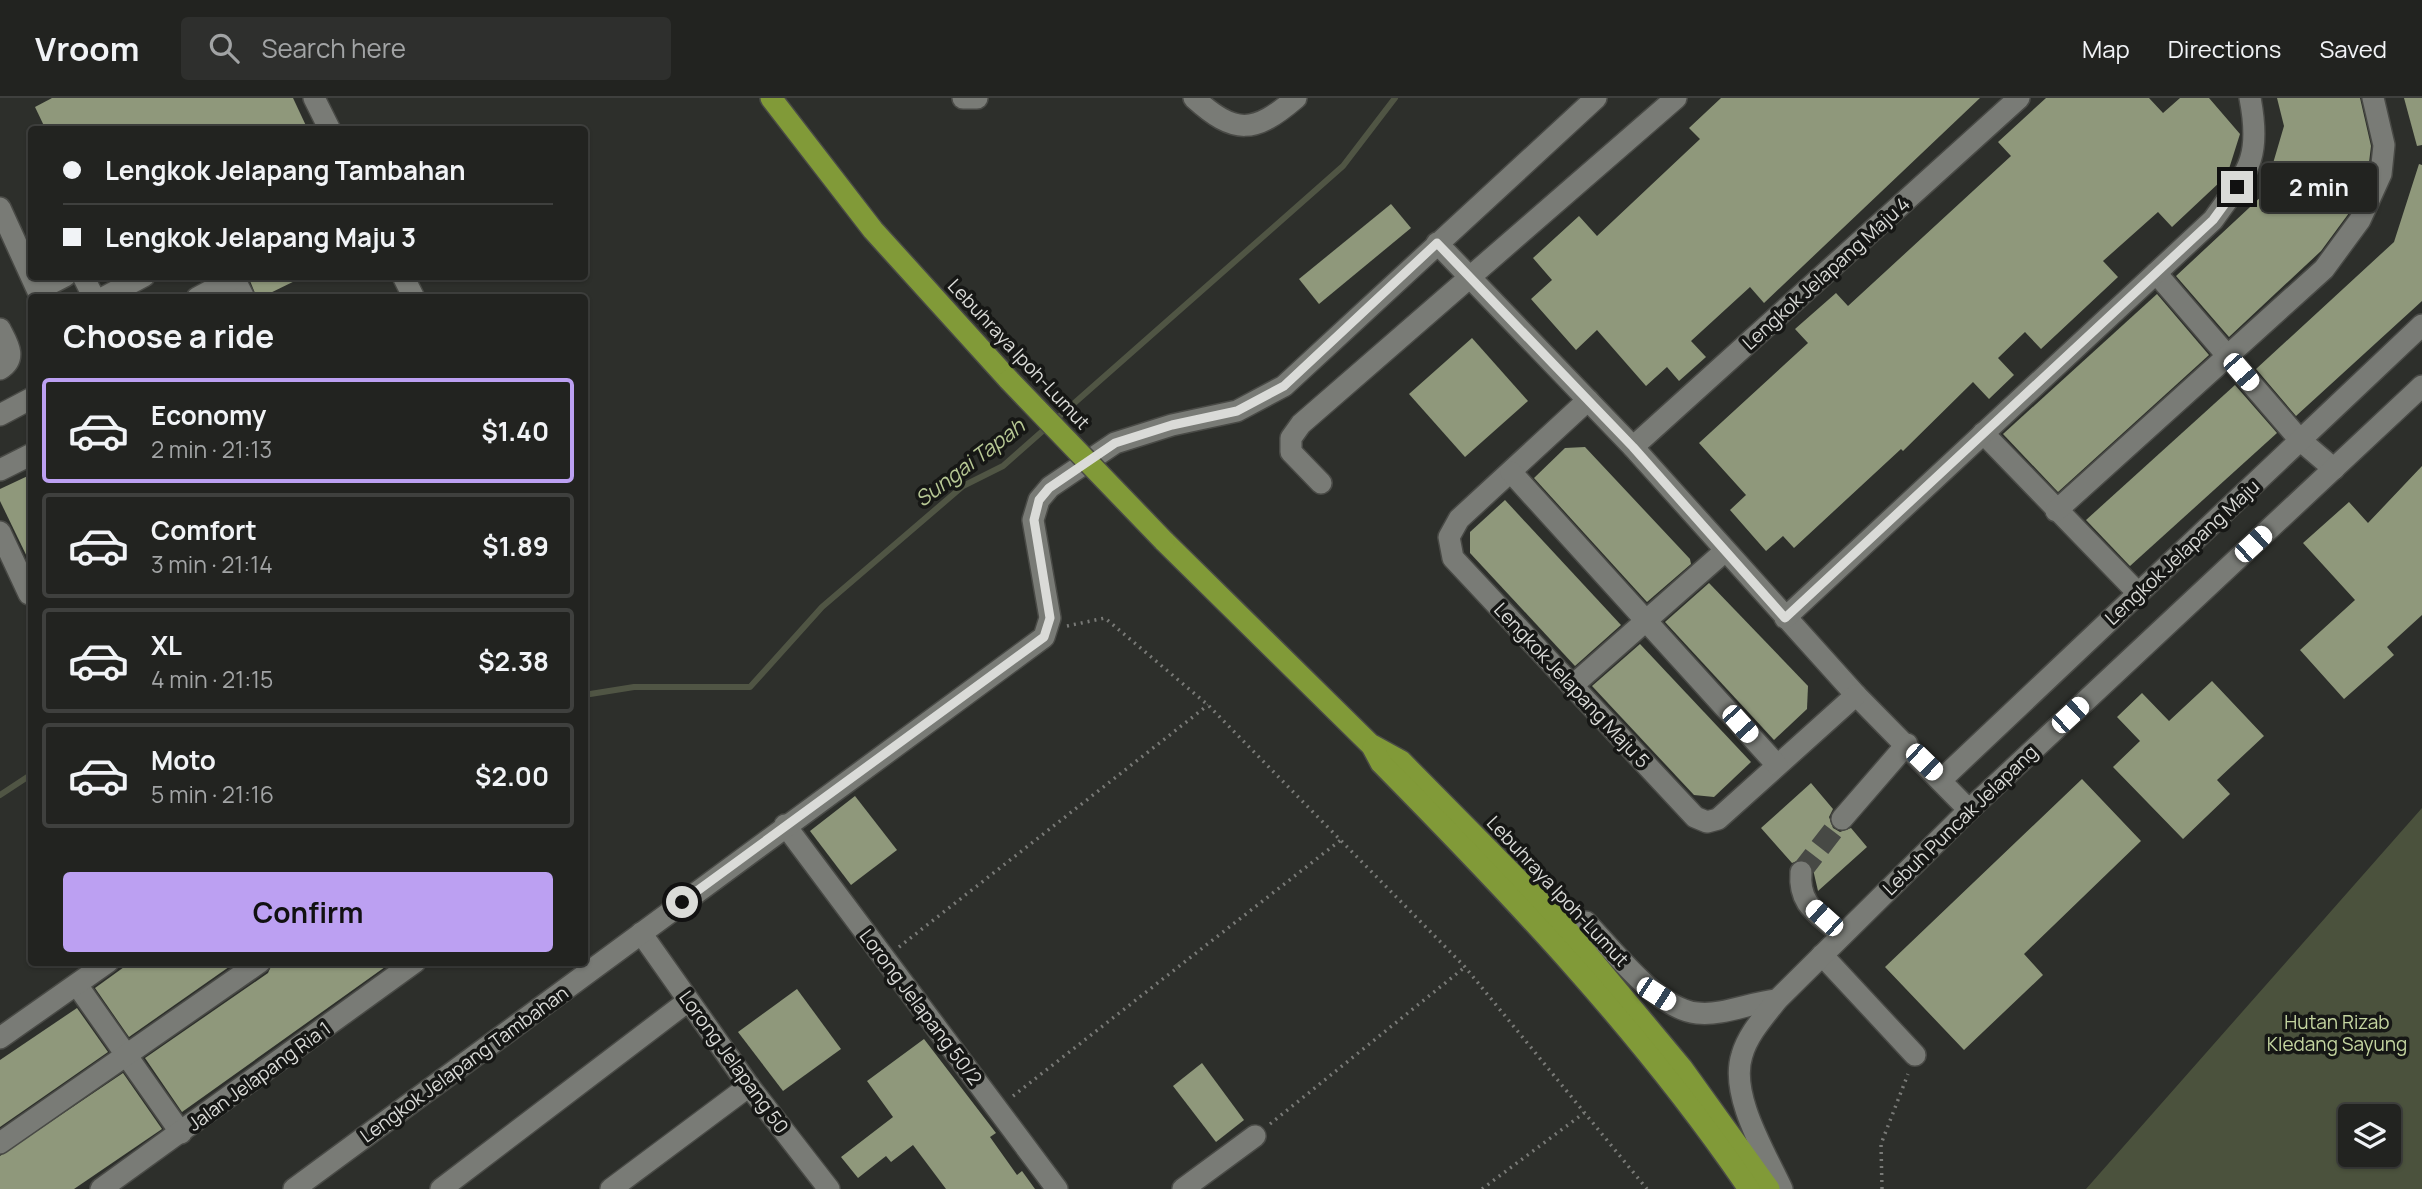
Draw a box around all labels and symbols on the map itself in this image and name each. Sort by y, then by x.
callout: 2 min [2262,162,2377,212]
route end [2221,171,2253,203]
street label: Lengkok Jelapang Maju 4 [1737,191,1915,355]
street label: Lebuhraya Ipoh-Lumut [942,273,1096,435]
car [2220,349,2263,395]
water label: Sungai Tapah [909,411,1031,513]
street label: Lengkok Jelapang Maju [2099,473,2265,631]
car [2231,522,2276,566]
street label: Lengkok Jelapang Maju 5 [1488,597,1656,773]
car [2048,693,2093,737]
car [1719,701,1762,747]
street label: Lebuh Puncak Jelapang [1877,739,2043,901]
car [1902,740,1947,784]
street label: Lebuhraya Ipoh-Lumut [1481,810,1635,972]
route start [666,886,698,918]
car [1802,896,1847,940]
street label: Lorong Jelapang 50/2 [854,924,988,1090]
car [1633,974,1680,1014]
street label: Lengkok Jelapang Tambahan [355,980,573,1148]
street label: Lorong Jelapang 50 [673,985,795,1139]
park label: Hutan Rizab Kledang Sayung [2267,1009,2407,1057]
street label: Jalan Jelapang Ria 1 [182,1015,336,1137]

